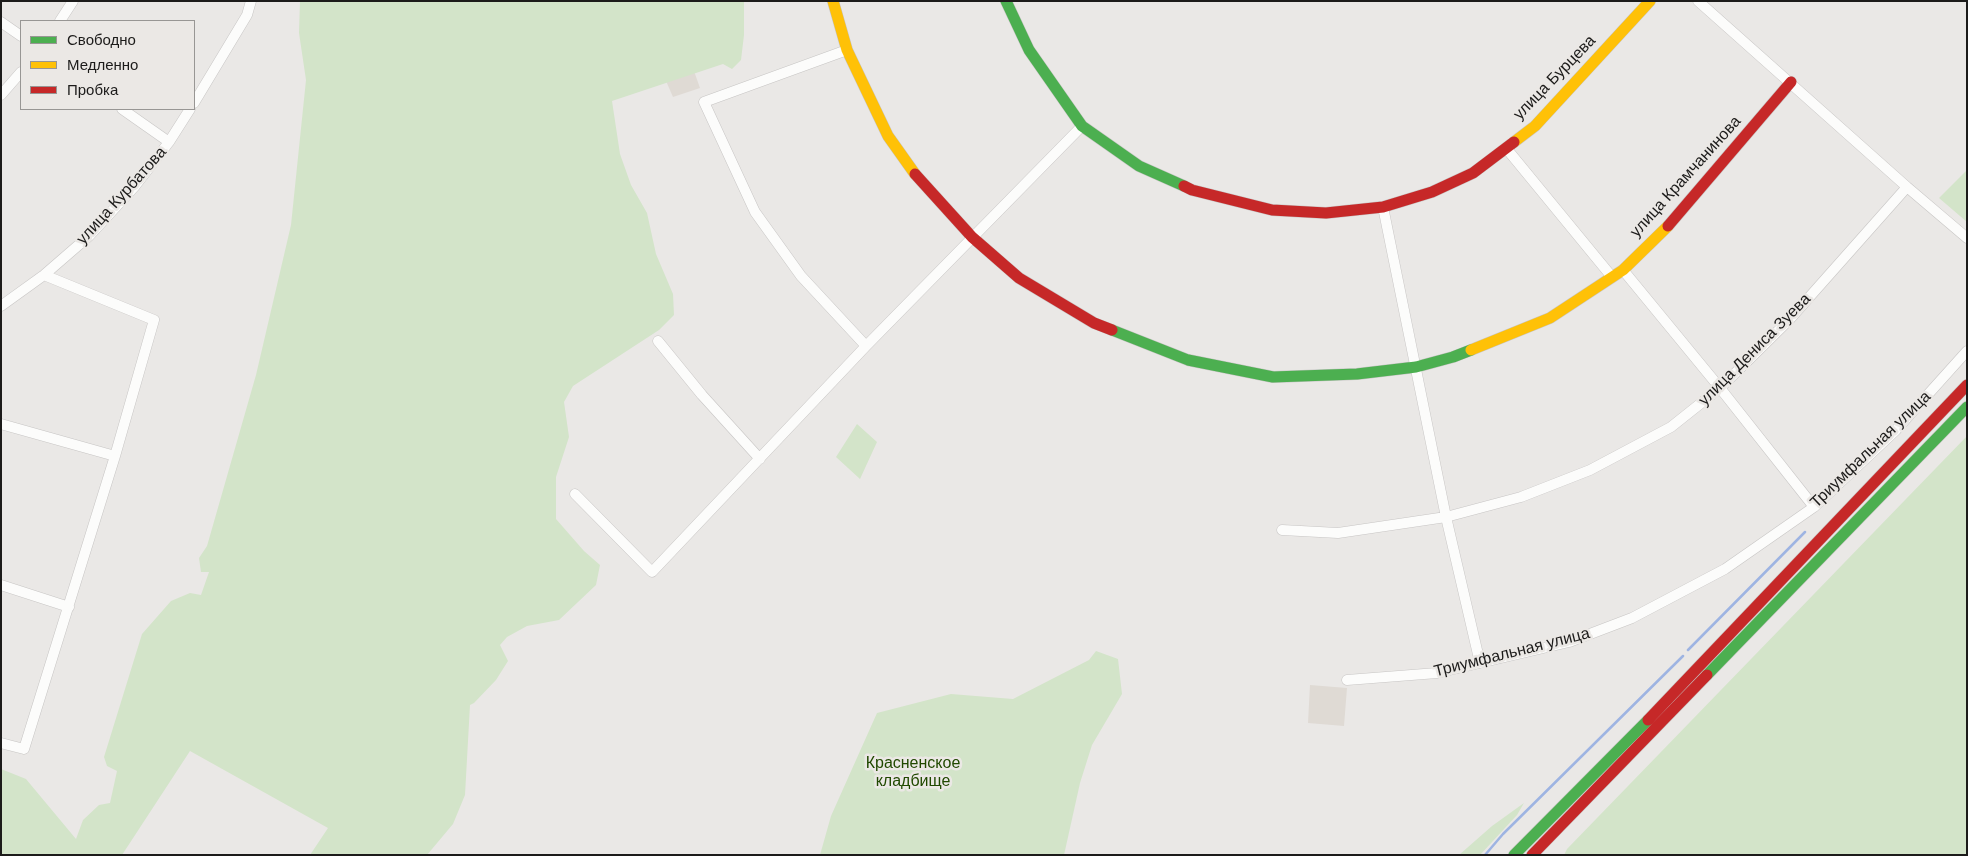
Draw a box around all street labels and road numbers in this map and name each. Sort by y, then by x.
street label: улица Бурцева [1510,32,1600,124]
street label: улица Крамчанинова [1627,112,1745,242]
street label: улица Курбатова [73,143,171,249]
street label: улица Дениса Зуева [1695,290,1815,410]
street label: Триумфальная улица [1807,388,1935,512]
street label: Триумфальная улица [1432,624,1592,682]

